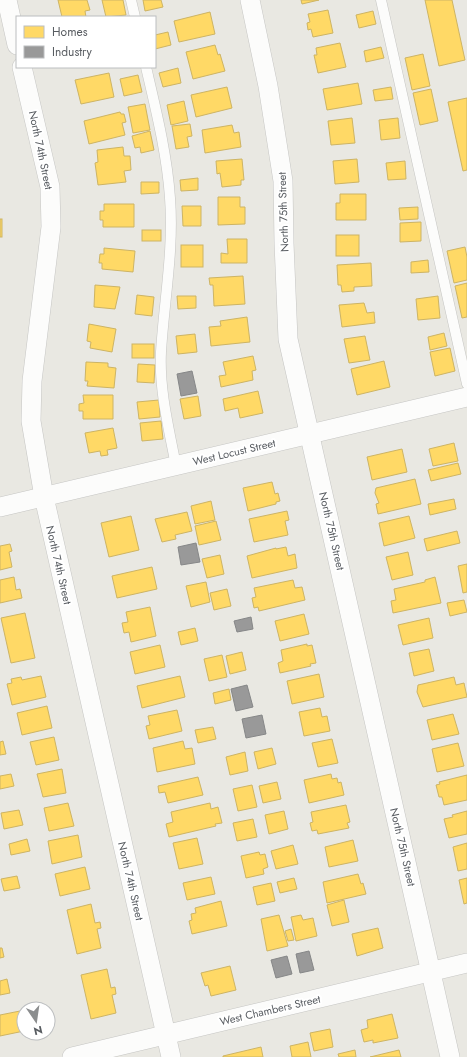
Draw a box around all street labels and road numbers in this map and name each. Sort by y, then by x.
street label: North 74th Street [25,109,57,191]
street label: North 75th Street [274,171,292,252]
street label: West Locust Street [191,435,277,469]
street label: North 75th Street [315,490,349,572]
street label: North 74th Street [42,524,76,606]
street label: North 75th Street [386,806,420,888]
street label: North 74th Street [114,840,148,922]
street label: West Chambers Street [218,991,322,1029]

